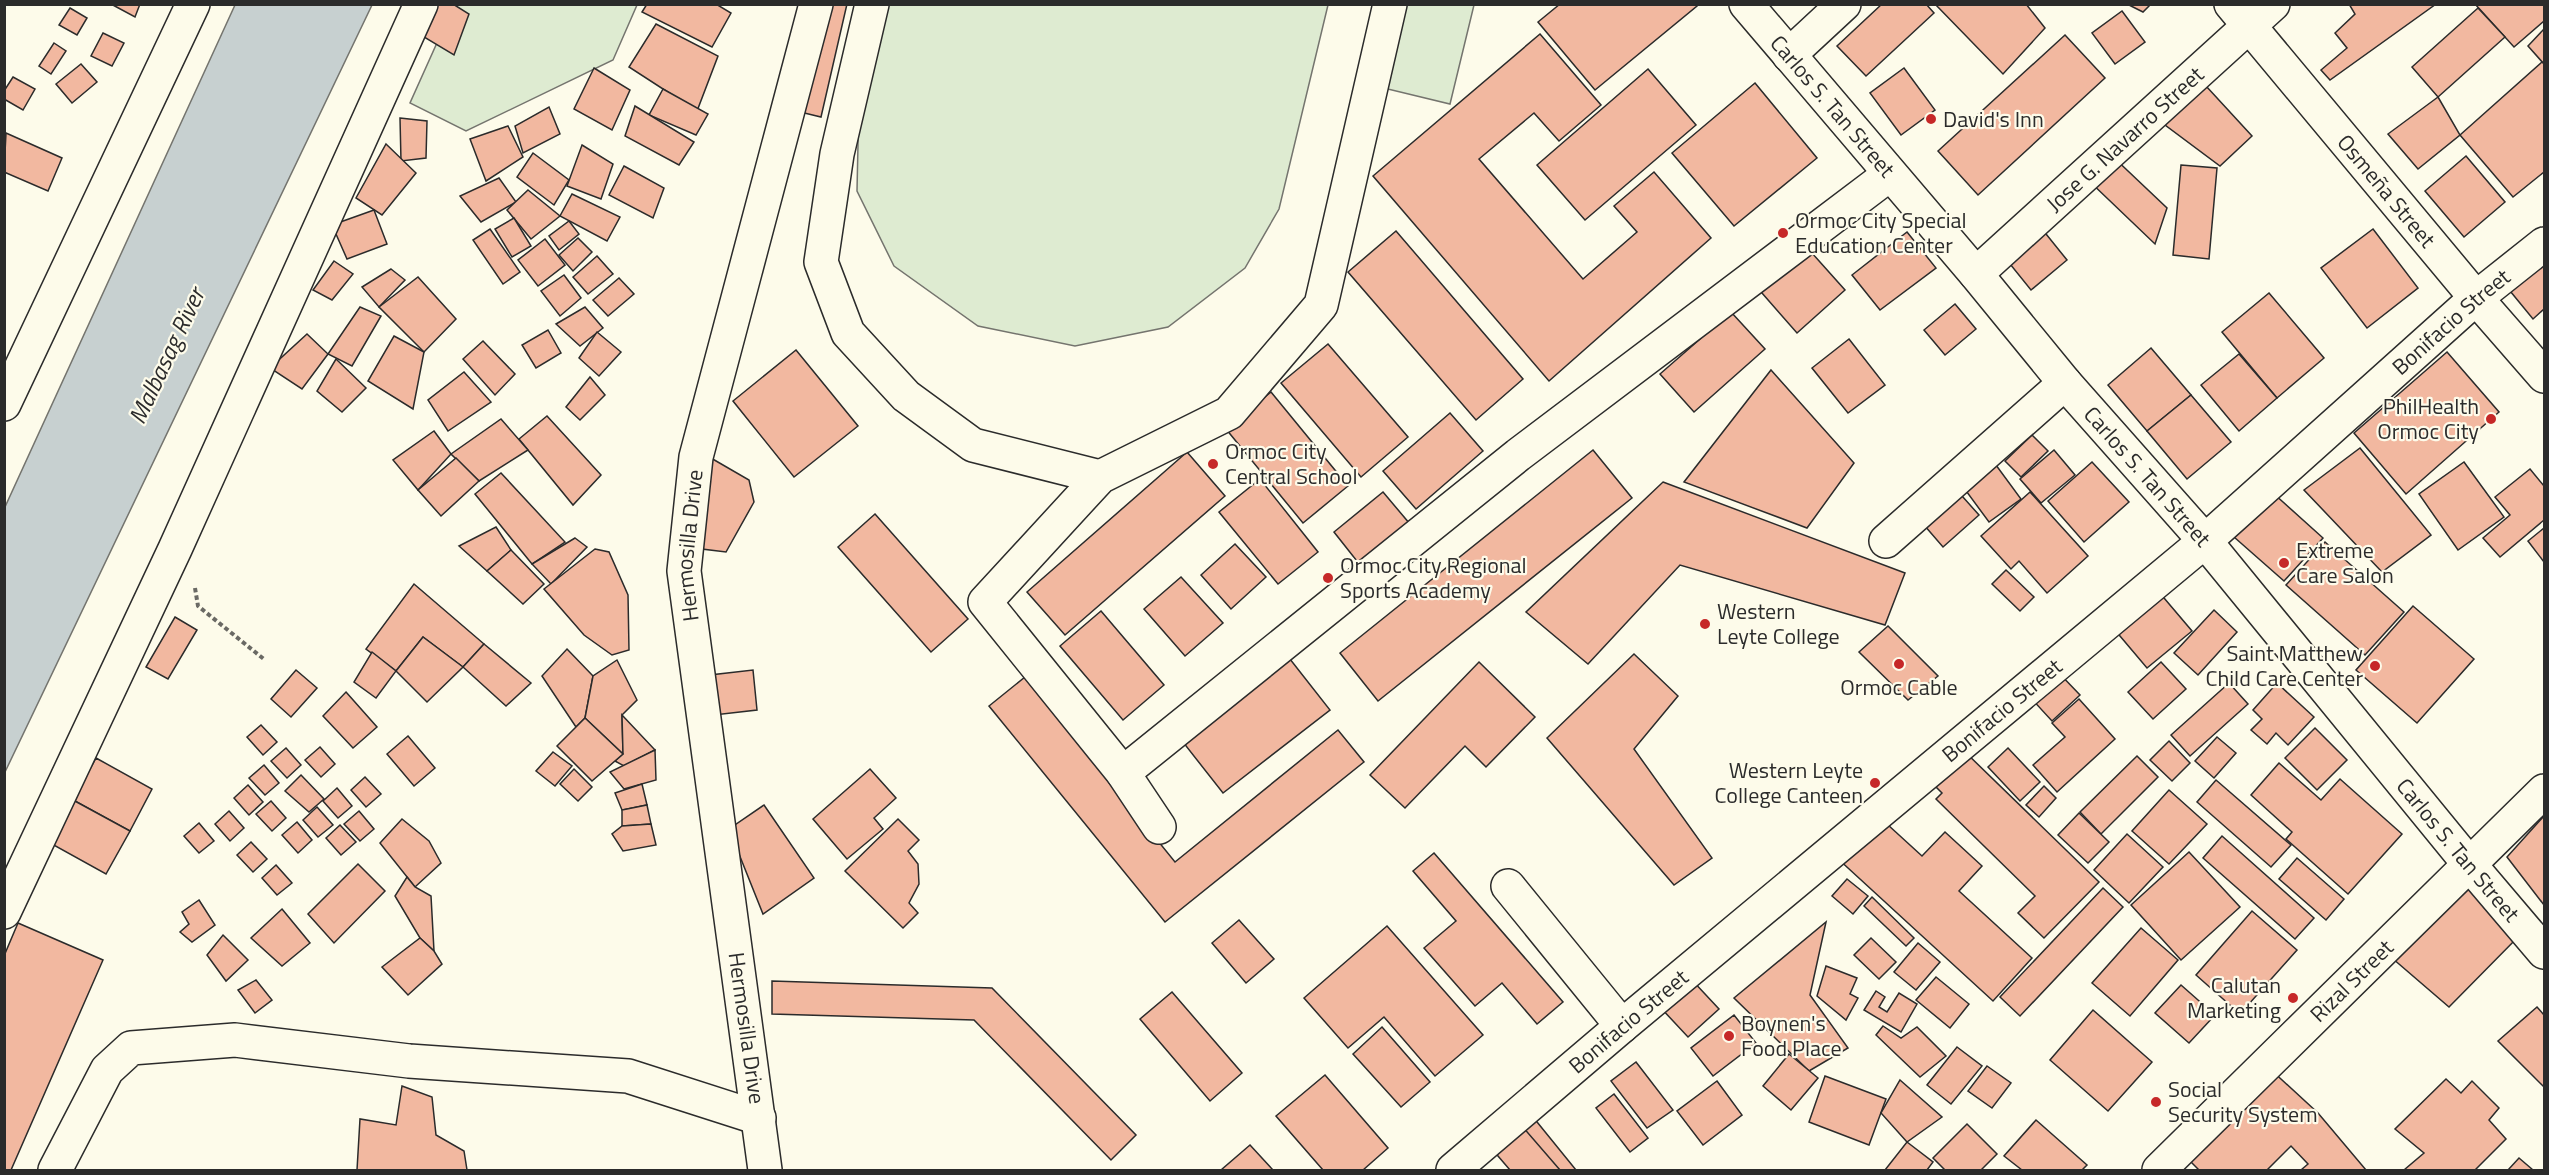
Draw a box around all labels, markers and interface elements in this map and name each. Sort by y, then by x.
street label: Carlos S. Tan Street [1762,27,1904,185]
street label: Jose G. Navarro Street [2038,58,2211,220]
place label: David's Inn [1943,102,2044,136]
marker: David's Inn [1924,112,1938,126]
street label: Osmeña Street [2329,126,2444,255]
place label: Ormoc City Special Education Center [1795,203,1967,262]
marker: Ormoc City Special Education Center [1776,226,1790,240]
street label: Bonifacio Street [2384,260,2518,383]
water label: Malbasag River [119,279,215,429]
place label: PhilHealth Ormoc City [2377,389,2479,448]
street label: Carlos S. Tan Street [2076,398,2220,554]
marker: PhilHealth Ormoc City [2484,412,2498,426]
place label: Ormoc City Central School [1225,434,1358,493]
marker: Ormoc City Central School [1206,457,1220,471]
street label: Hermosilla Drive [667,468,712,624]
place label: Extreme Care Salon [2296,533,2394,592]
place label: Ormoc City Regional Sports Academy [1340,548,1527,607]
marker: Extreme Care Salon [2277,556,2291,570]
marker: Ormoc City Regional Sports Academy [1321,571,1335,585]
place label: Western Leyte College [1717,594,1840,653]
marker: Western Leyte College [1698,617,1712,631]
place label: Saint Matthew Child Care Center [2205,636,2363,695]
street label: Bonifacio Street [1934,650,2070,770]
marker: Ormoc Cable [1892,657,1906,671]
marker: Saint Matthew Child Care Center [2368,659,2382,673]
place label: Ormoc Cable [1840,670,1958,704]
place label: Western Leyte College Canteen [1715,753,1863,812]
street label: Carlos S. Tan Street [2388,771,2528,930]
marker: Western Leyte College Canteen [1868,776,1882,790]
street label: Rizal Street [2302,931,2401,1030]
street label: Hermosilla Drive [720,950,774,1106]
street label: Bonifacio Street [1561,960,1696,1082]
place label: Calutan Marketing [2187,968,2281,1027]
marker: Calutan Marketing [2286,991,2300,1005]
place label: Boynen's Food Place [1741,1006,1842,1065]
marker: Boynen's Food Place [1722,1029,1736,1043]
place label: Social Security System [2168,1072,2318,1131]
marker: Social Security System [2149,1095,2163,1109]

